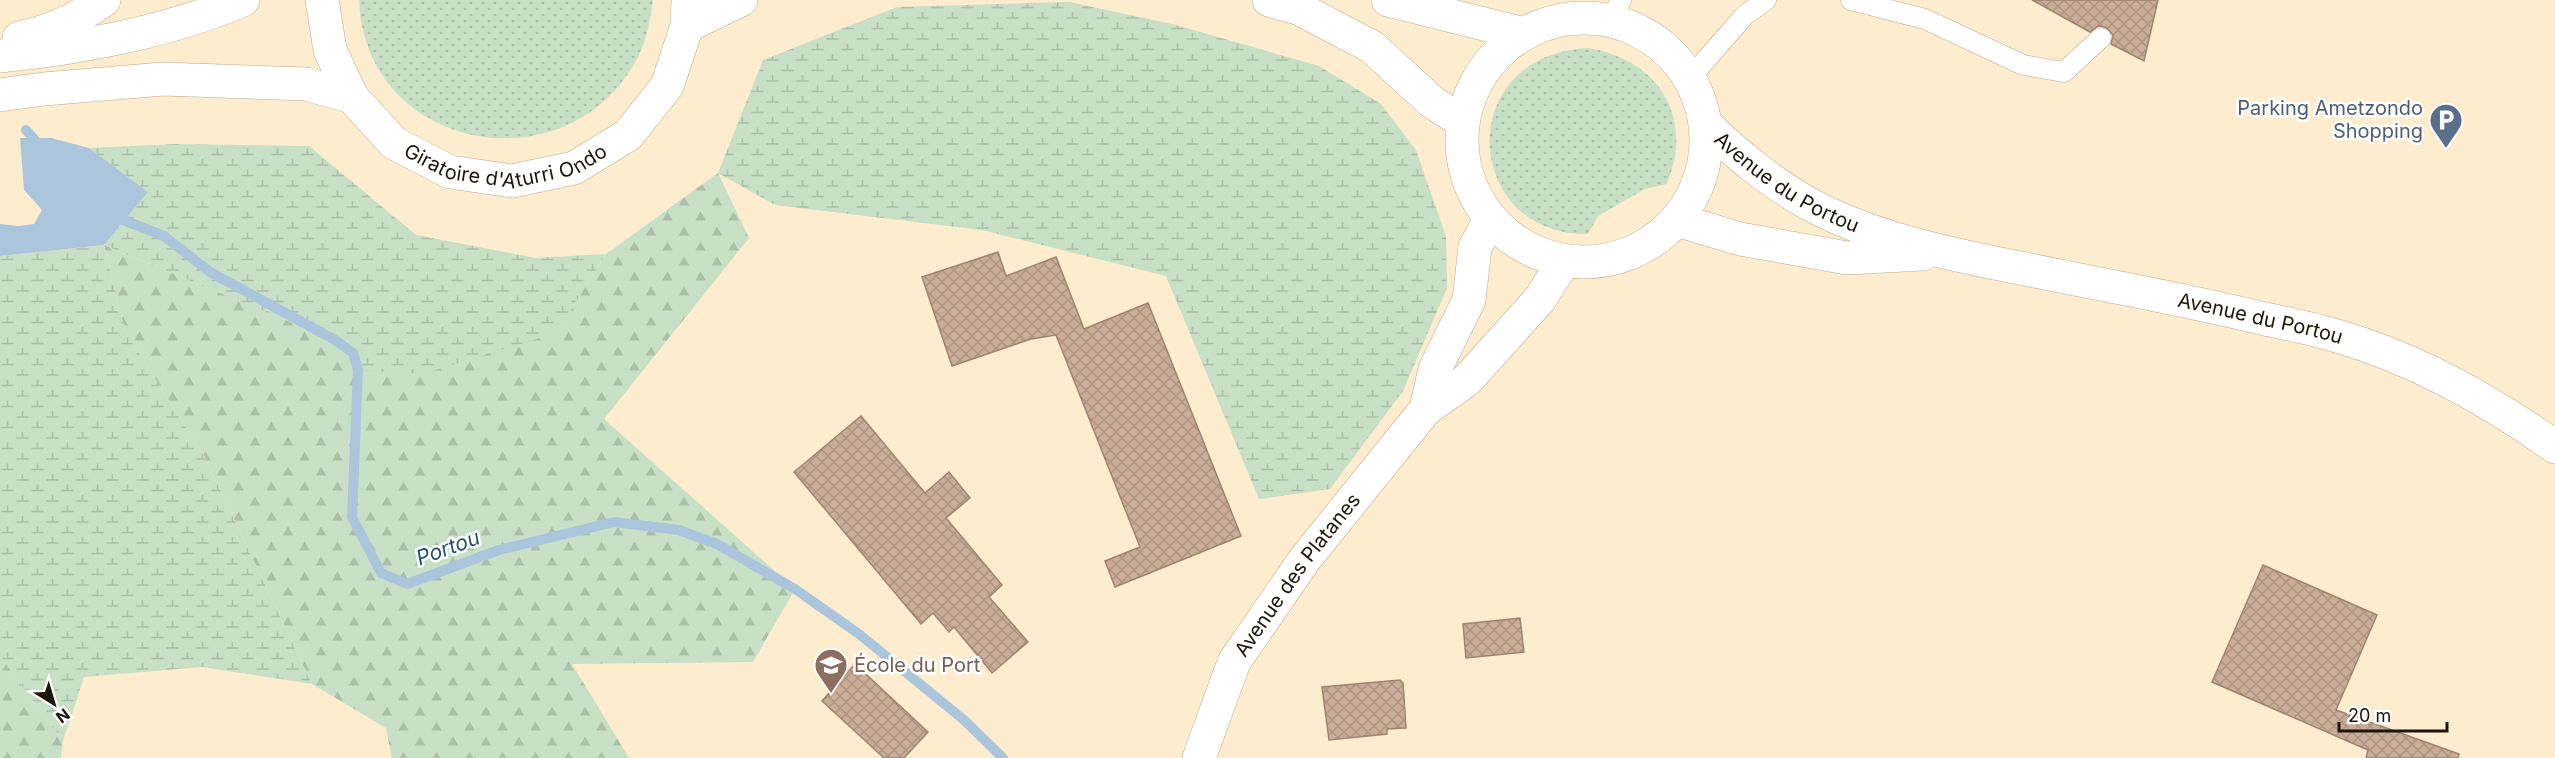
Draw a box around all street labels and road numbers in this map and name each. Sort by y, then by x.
street label: Avenue du Portou [1710,127,1863,237]
street label: Giratoire d'Aturri Ondo [399,132,611,156]
street label: Avenue du Portou [2176,288,2346,349]
street label: Avenue des Platanes [1229,488,1365,661]

